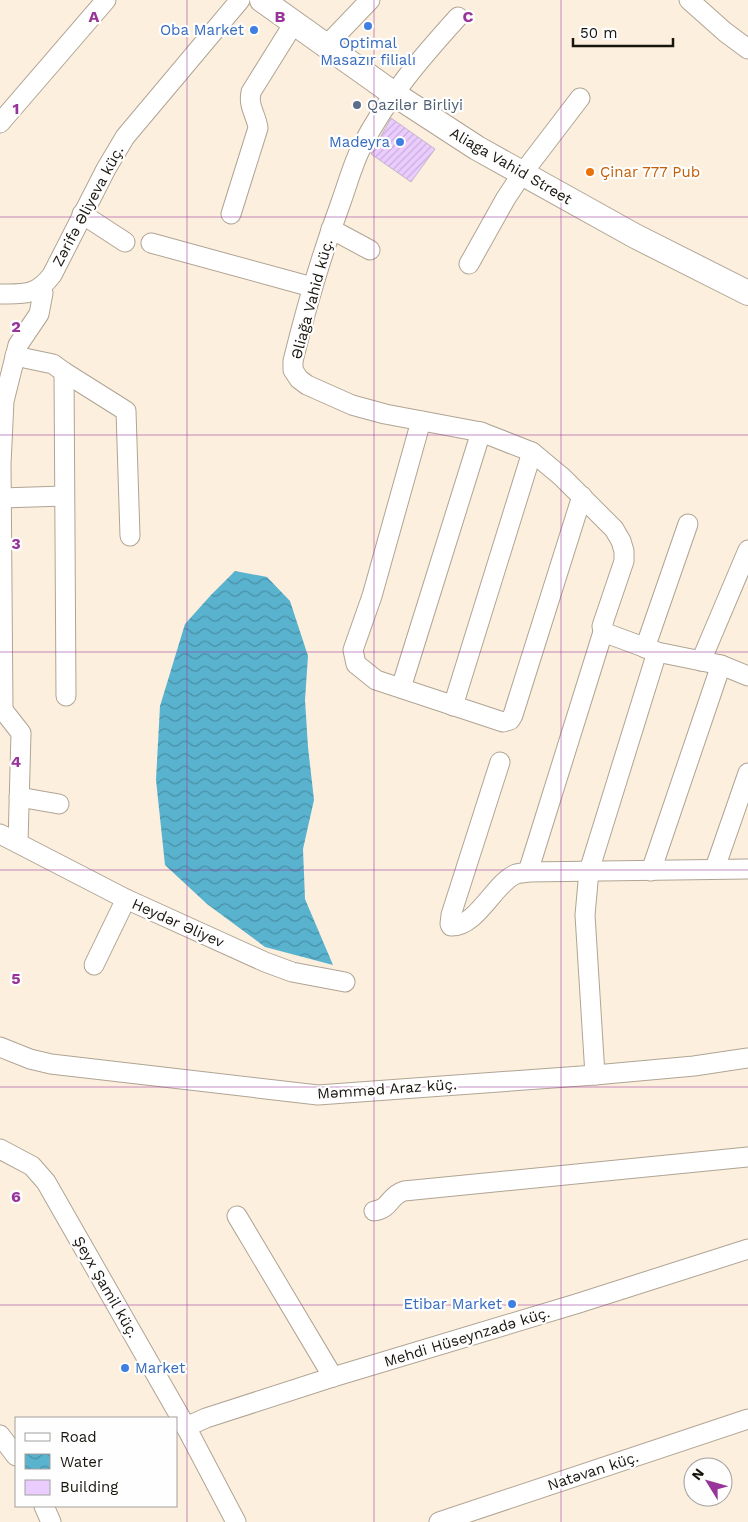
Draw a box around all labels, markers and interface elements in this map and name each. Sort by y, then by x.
text: A [89,7,100,26]
text: B [275,7,286,26]
text: C [463,7,474,26]
scale bar [573,15,673,47]
marker: Optimal Masazır filialı [362,20,374,32]
place label: Oba Market [160,21,245,39]
marker: Oba Market [248,24,260,36]
text: 50 m [580,24,617,42]
place label: Optimal Masazır filialı [320,34,416,69]
place label: Qazilər Birliyi [367,96,463,114]
text: 1 [13,99,19,118]
marker: Qazilər Birliyi [351,99,363,111]
street label: Aliaga Vahid Street [447,124,576,209]
place label: Madeyra [329,133,390,151]
marker: Madeyra [394,136,406,148]
street label: Zərifə Əliyeva küç. [49,143,127,269]
place label: Çinar 777 Pub [600,163,700,181]
marker: Çinar 777 Pub [584,166,596,178]
street label: Əliağa Vahid küç. [287,237,337,361]
text: 2 [11,317,21,336]
text: 3 [11,534,21,553]
text: 4 [11,752,21,771]
street label: Heydər Əliyev [129,895,227,951]
text: 5 [11,969,21,988]
street label: Məmməd Araz küç. [317,1075,457,1103]
text: 6 [11,1187,21,1206]
street label: Şeyx Şamil küç. [70,1233,142,1341]
place label: Etibar Market [403,1295,503,1313]
marker: Etibar Market [506,1298,518,1310]
street label: Mehdi Hüseynzadə küç. [382,1303,552,1371]
place label: Market [135,1359,186,1377]
marker: Market [119,1362,131,1374]
legend [15,1417,178,1507]
text: Road [60,1428,97,1446]
street label: Natəvan küç. [545,1448,641,1494]
text: Water [60,1453,103,1471]
north arrow [683,1457,733,1507]
text: N [688,1465,707,1483]
text: Building [60,1478,118,1496]

